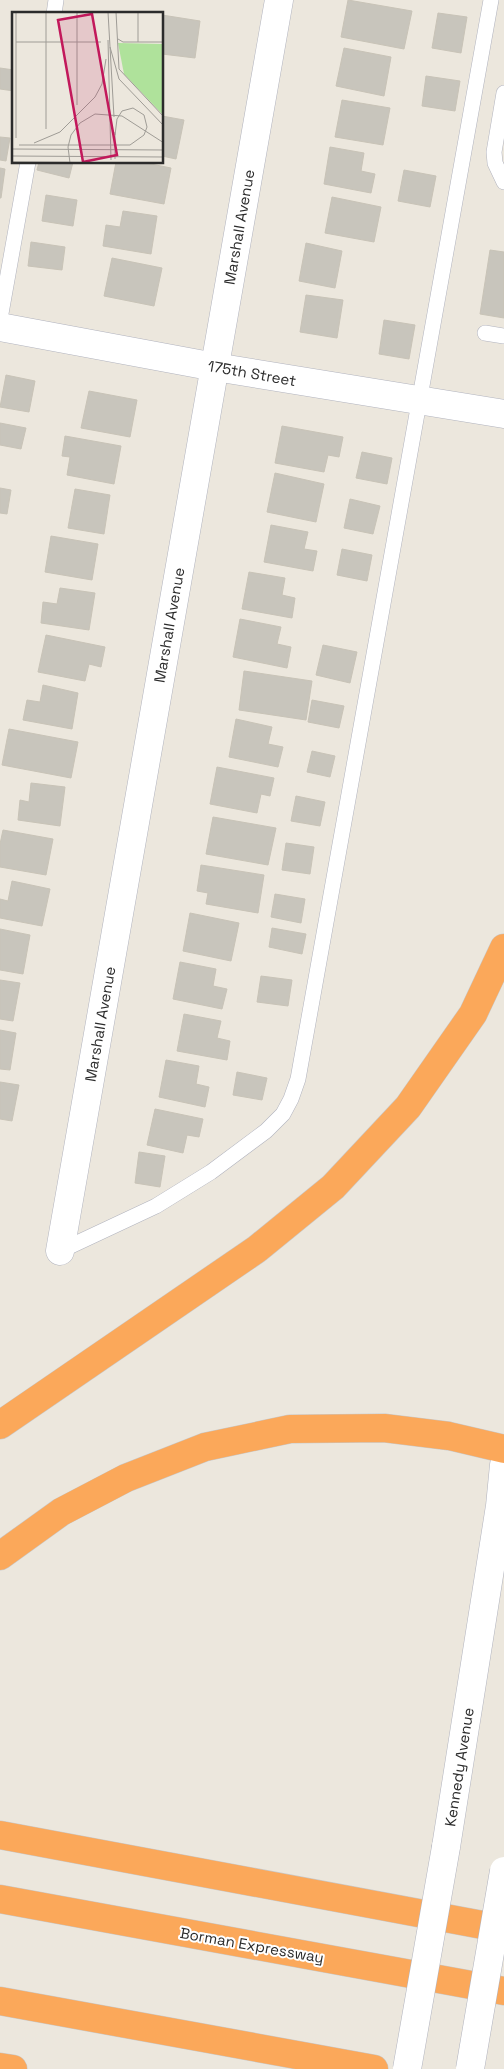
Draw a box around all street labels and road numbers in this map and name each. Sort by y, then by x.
street label: Marshall Avenue [220,168,259,286]
street label: 175th Street [206,356,298,390]
street label: Marshall Avenue [150,566,189,684]
street label: Marshall Avenue [81,965,120,1083]
street label: Kennedy Avenue [440,1706,478,1828]
street label: Borman Expressway [179,1923,325,1967]

